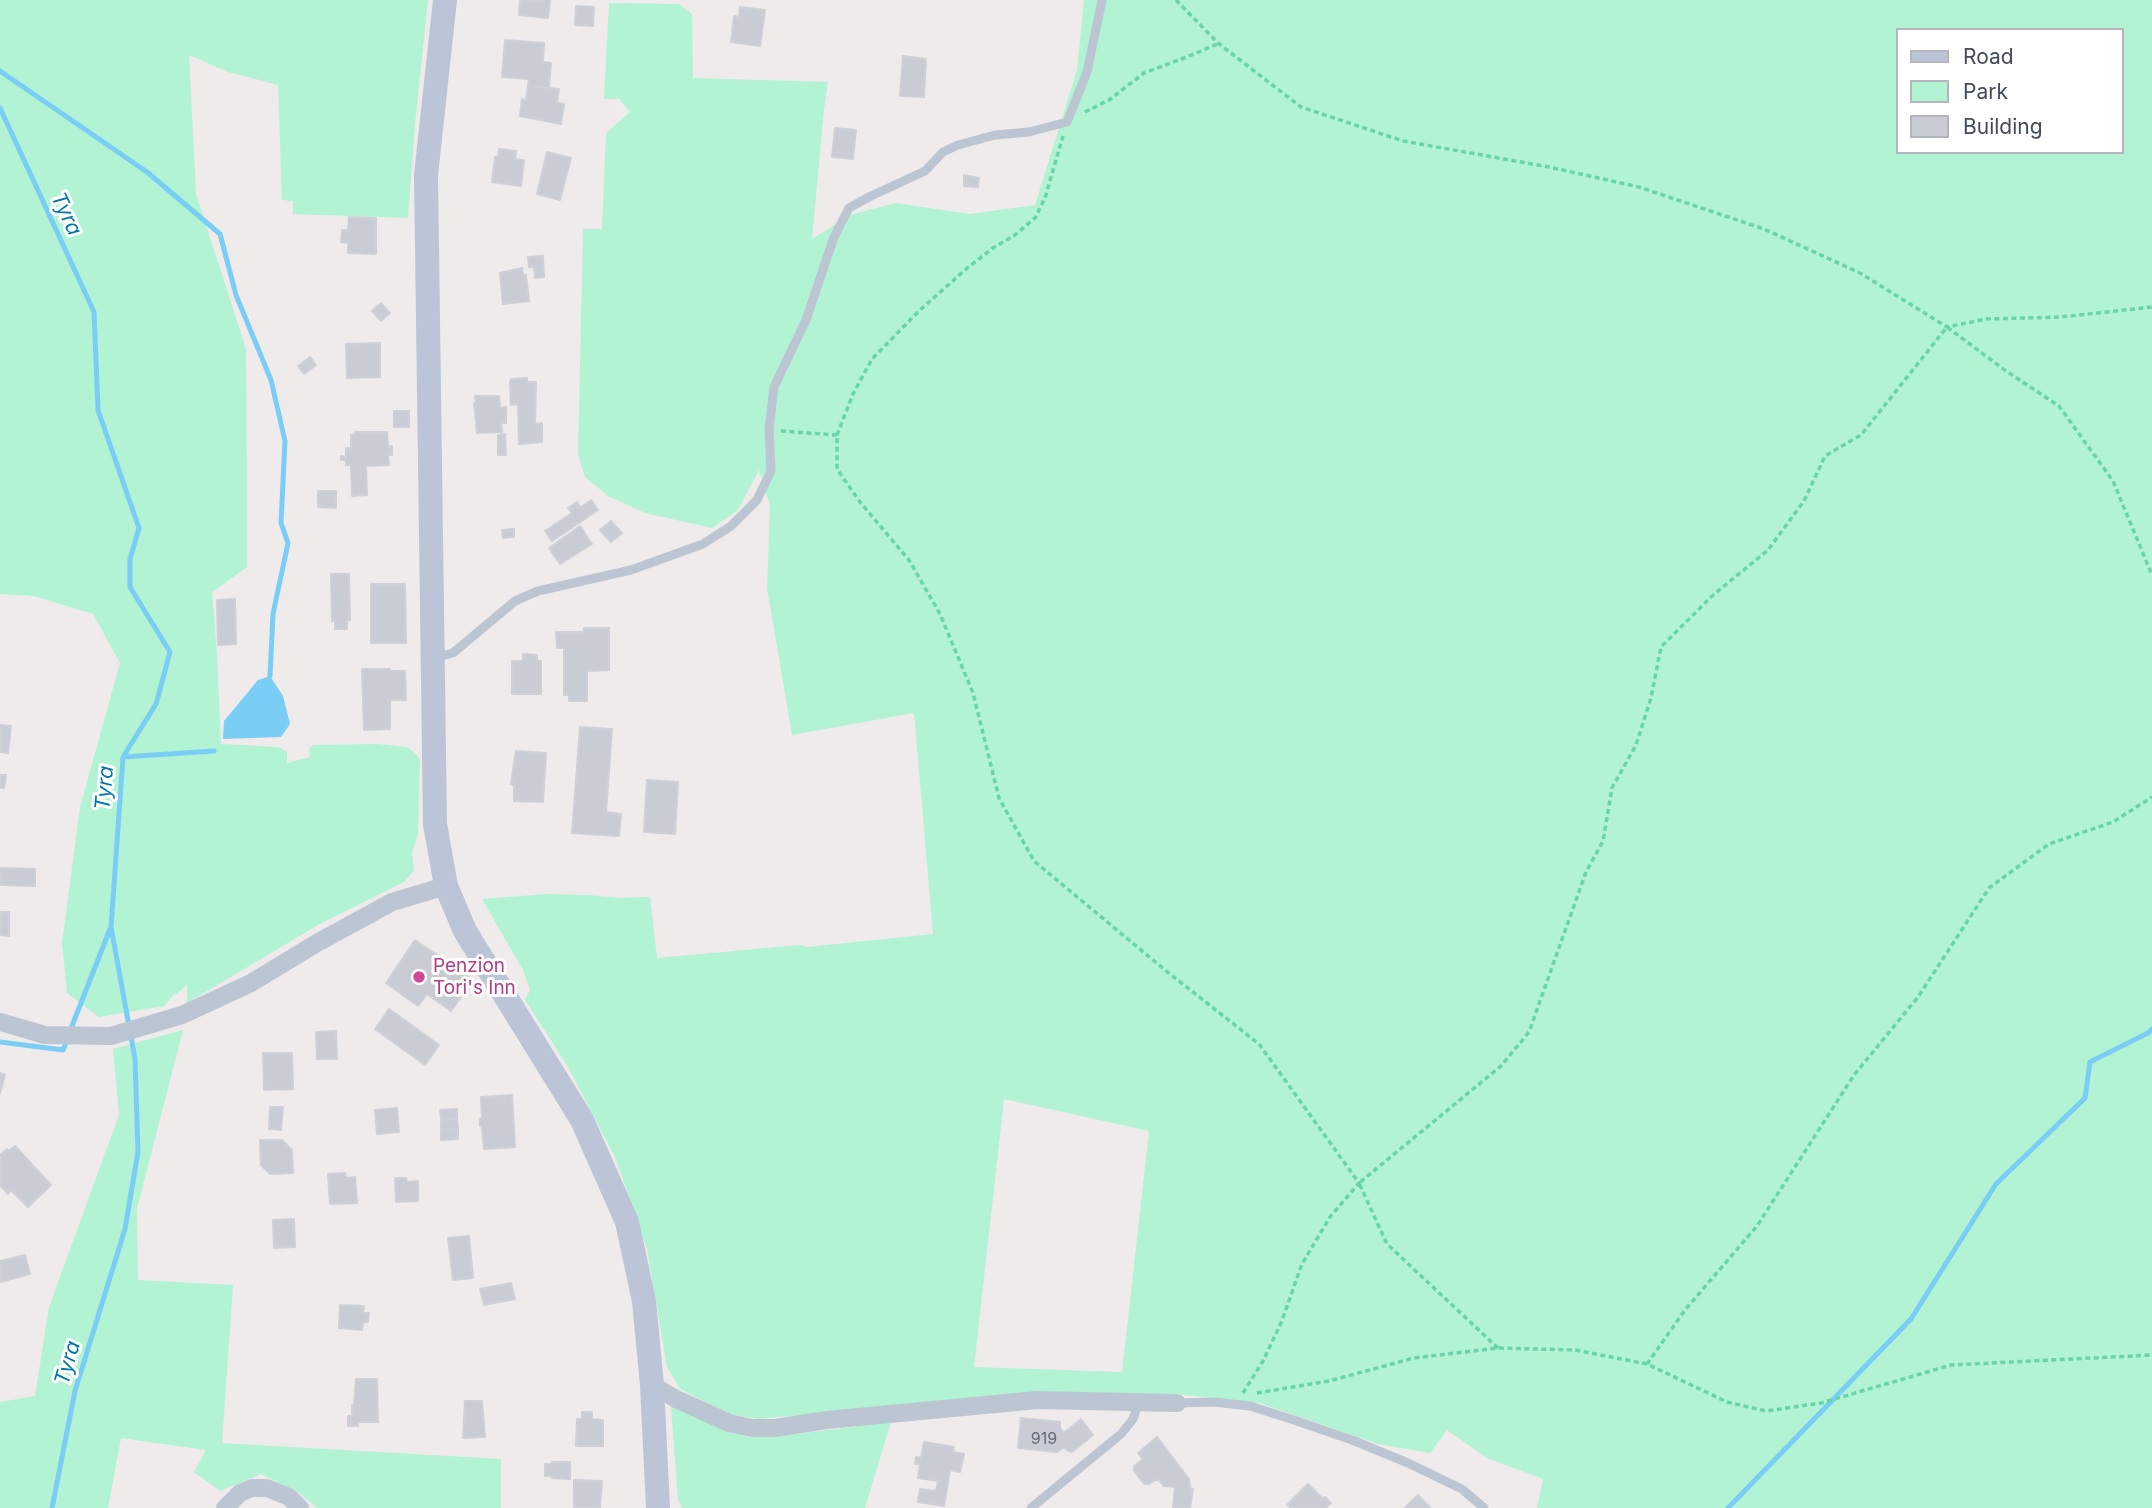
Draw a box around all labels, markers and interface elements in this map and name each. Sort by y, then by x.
legend [1896,28,2124,154]
text: Road [1963,44,2014,69]
text: Park [1963,79,2008,104]
text: Building [1963,114,2043,139]
water label: Tyra [45,188,87,240]
water label: Tyra [91,765,119,811]
place label: Penzion Tori's Inn [433,955,516,999]
marker: Penzion Tori's Inn [411,969,427,985]
water label: Tyra [50,1338,86,1388]
house number: 919 [1031,1429,1057,1449]

